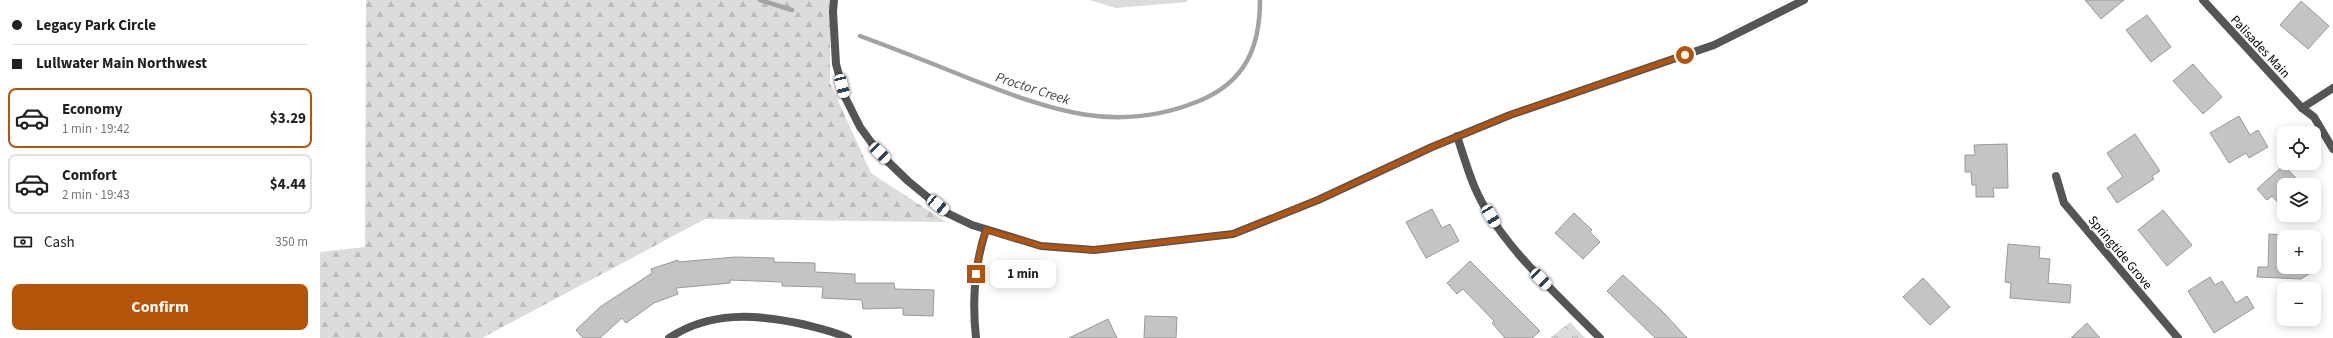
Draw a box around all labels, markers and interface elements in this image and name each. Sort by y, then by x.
street label: Palisades Main [2226,11,2294,82]
text: Legacy Park Circle [36,15,156,36]
route start [1676,46,1694,64]
text: Lullwater Main Northwest [36,53,207,74]
water label: Proctor Creek [993,68,1073,110]
car [833,73,851,99]
text: Economy [62,99,123,120]
icon: car [14,100,50,136]
text: $3.29 [270,108,306,129]
text: 1 min · 19:42 [62,120,130,138]
map controls [2277,126,2321,326]
button: locate [2277,126,2321,170]
car [867,140,893,166]
text: Comfort [62,165,117,186]
icon: car [14,166,50,202]
text: $4.44 [270,174,306,195]
button: layers [2277,178,2321,222]
text: 2 min · 19:43 [62,186,130,204]
car [925,193,951,217]
car [1480,203,1502,229]
street label: Springtide Grove [2084,212,2156,293]
button: + [2277,230,2321,274]
icon: cash [12,231,34,253]
text: Cash [44,232,75,253]
text: 350 m [275,233,308,251]
callout: 1 min [990,260,1056,288]
route end [967,265,985,283]
text: 1 min [1007,265,1039,283]
car [1528,266,1554,292]
button: − [2277,282,2321,326]
button: Confirm [12,284,308,330]

